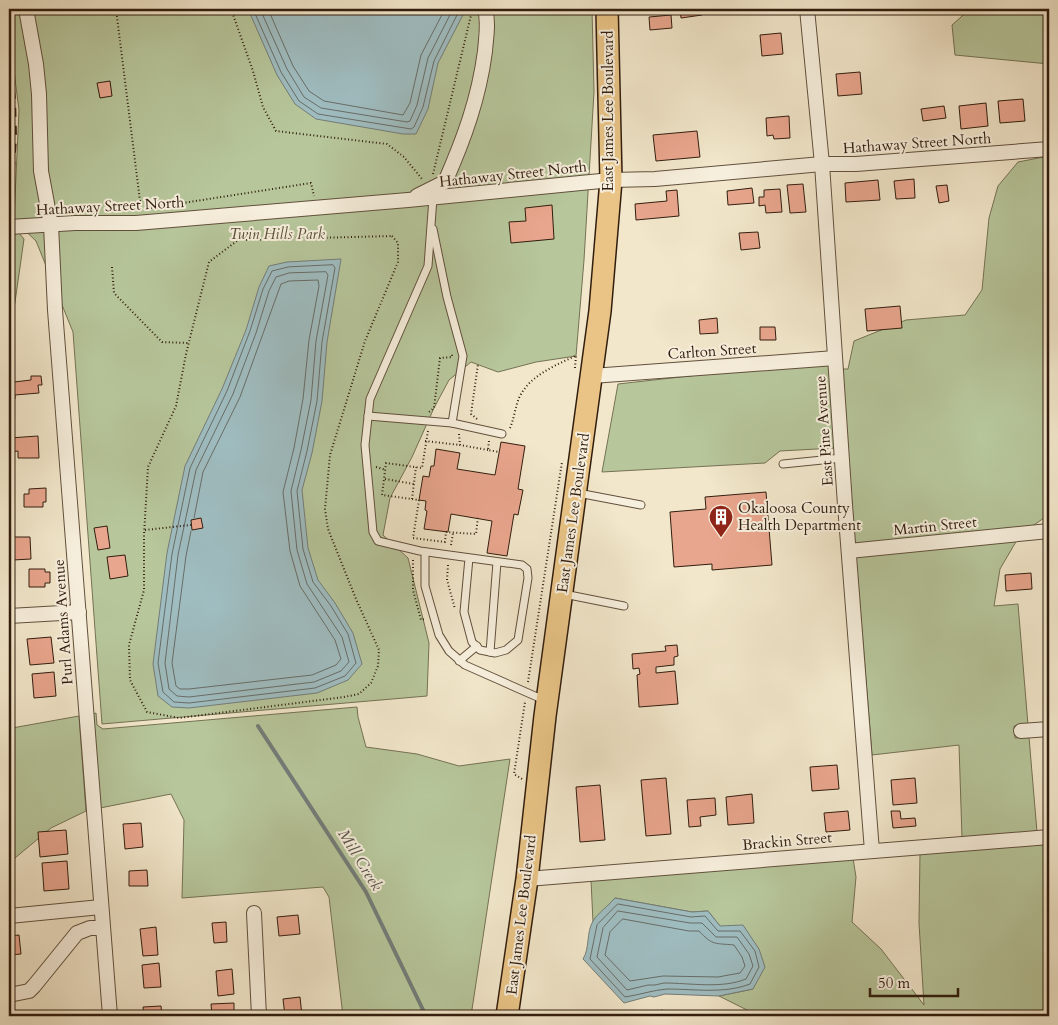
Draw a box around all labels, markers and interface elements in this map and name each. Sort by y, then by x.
street label: East James Lee Boulevard [598,30,618,192]
street label: Hathaway Street North [842,128,992,158]
street label: Hathaway Street North [438,156,589,192]
street label: Hathaway Street North [35,192,185,220]
park label: Twin Hills Park [229,224,325,244]
street label: Carlton Street [667,338,757,364]
street label: East Pine Avenue [810,375,838,487]
street label: East James Lee Boulevard [552,432,594,594]
place label: Okaloosa County Health Department [738,498,861,535]
building icon: Okaloosa County Health Department [708,504,734,538]
street label: Martin Street [892,512,978,540]
street label: Purl Adams Avenue [49,558,77,686]
water label: Mill Creek [332,825,388,895]
street label: Brackin Street [741,827,833,855]
street label: East James Lee Boulevard [501,834,541,996]
scale bar [870,965,958,997]
text: 50 m [878,973,910,993]

